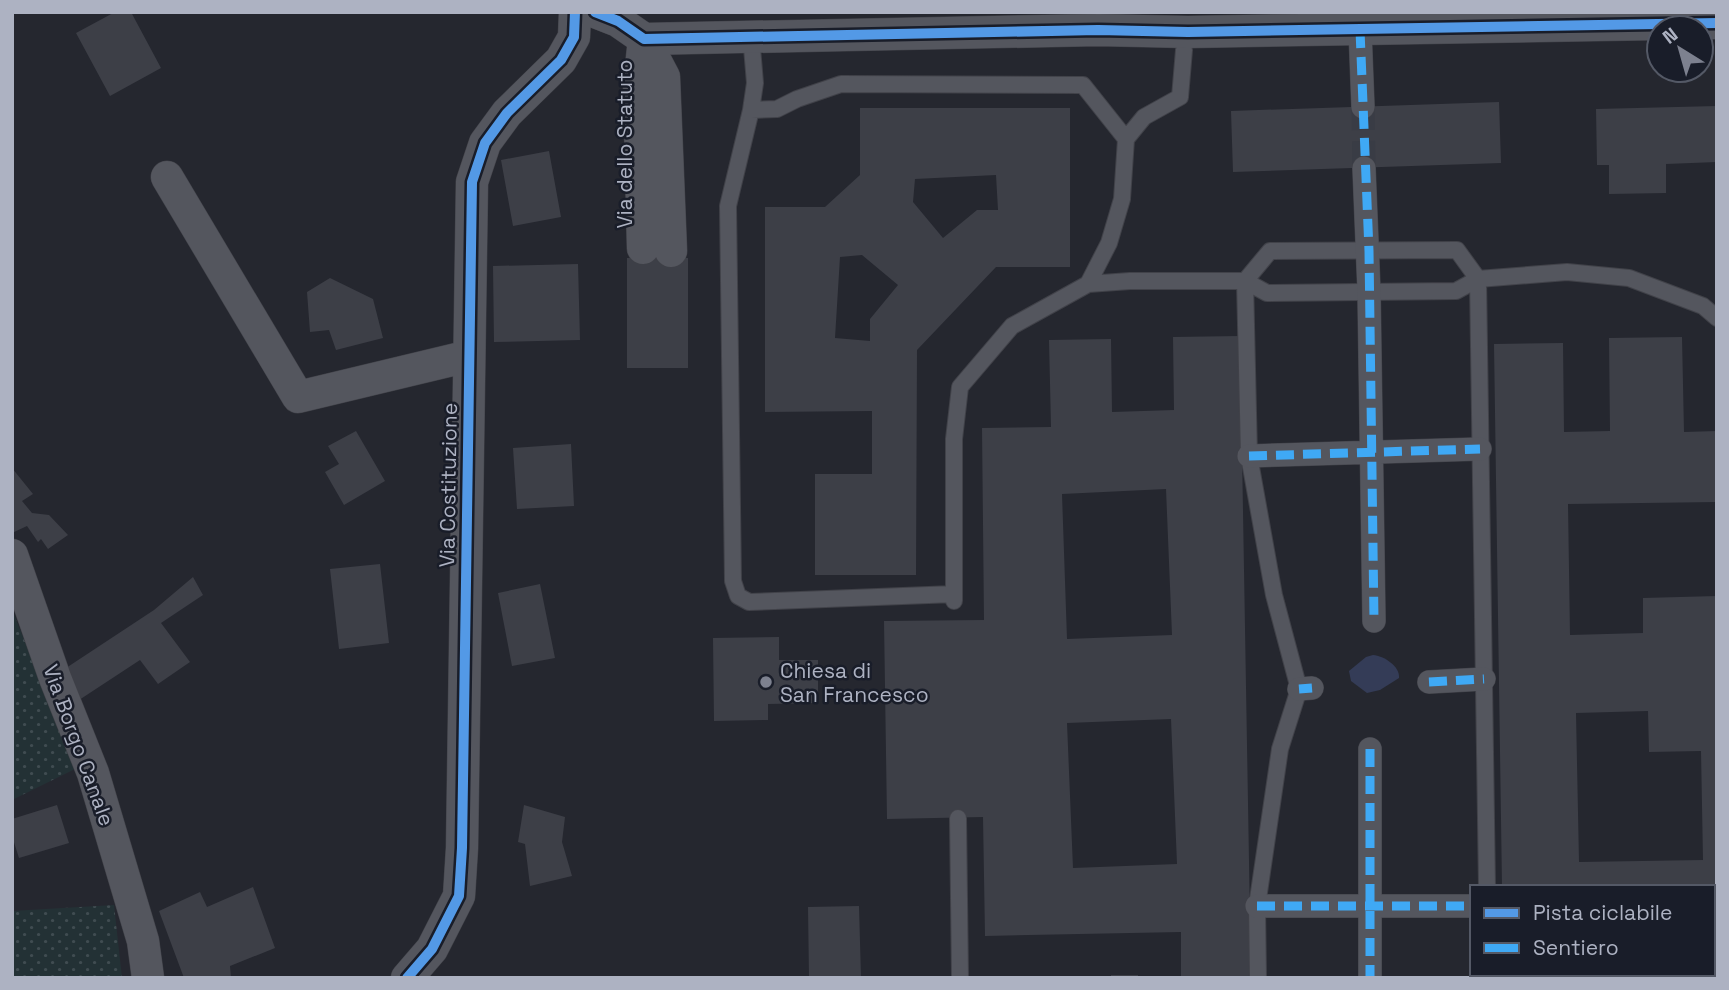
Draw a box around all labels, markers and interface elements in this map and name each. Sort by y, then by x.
north arrow [1645,14,1715,84]
text: N [1657,22,1683,50]
street label: Via dello Statuto [611,60,638,228]
street label: Via Costituzione [433,402,463,568]
place label: Chiesa di San Francesco [780,657,929,708]
street label: Via Borgo Canale [37,661,121,829]
marker: Chiesa di San Francesco [758,674,774,690]
legend [1470,885,1715,976]
text: Pista ciclabile [1533,899,1672,926]
text: Sentiero [1533,934,1619,961]

